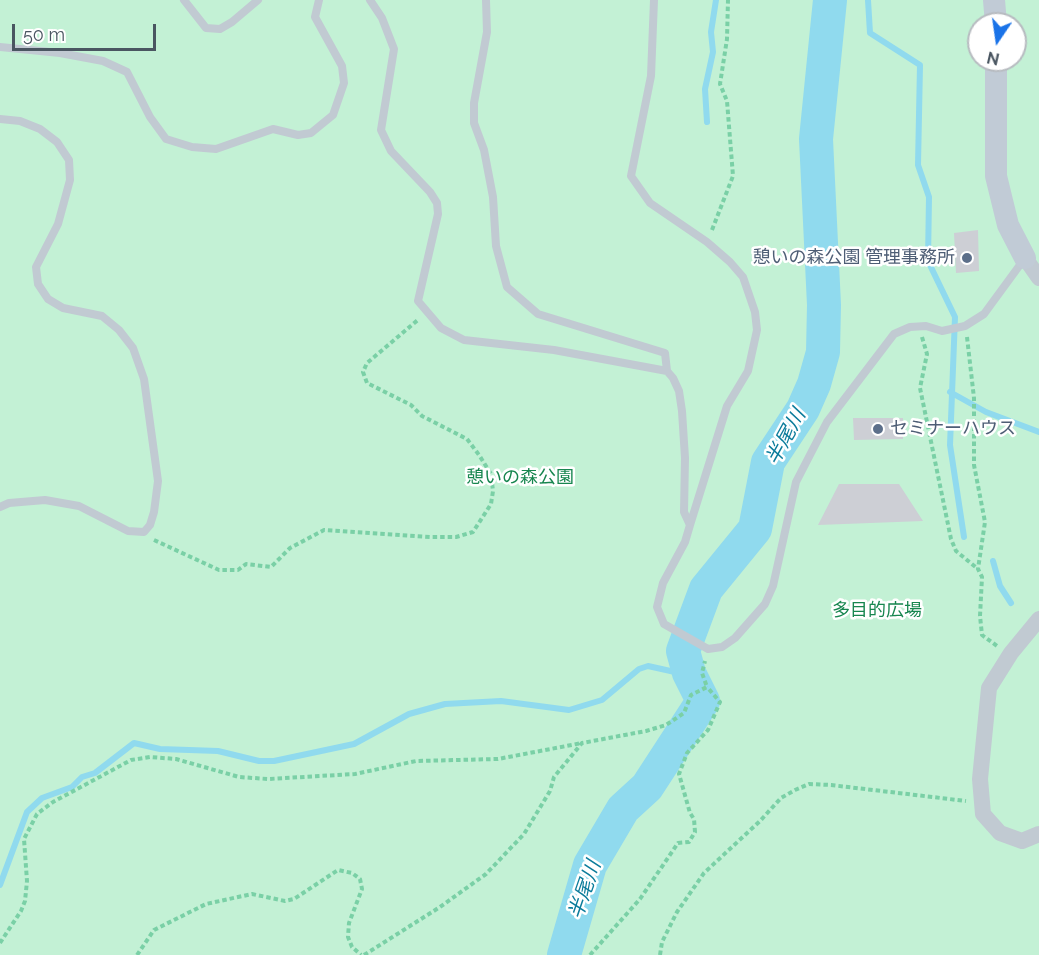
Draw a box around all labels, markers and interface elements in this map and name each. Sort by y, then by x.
scale bar [15,12,159,50]
north arrow [967,12,1027,72]
text: 50 m [23,24,65,45]
text: N [985,47,1001,69]
place label: 憩いの森公園 管理事務所 [752,247,955,269]
marker: 憩いの森公園 管理事務所 [960,251,974,265]
water label: 半尾川 [761,405,811,469]
place label: セミナーハウス [890,418,1016,440]
marker: セミナーハウス [871,422,885,436]
park label: 憩いの森公園 [466,467,574,489]
park label: 多目的広場 [832,600,922,622]
water label: 半尾川 [564,858,606,922]

